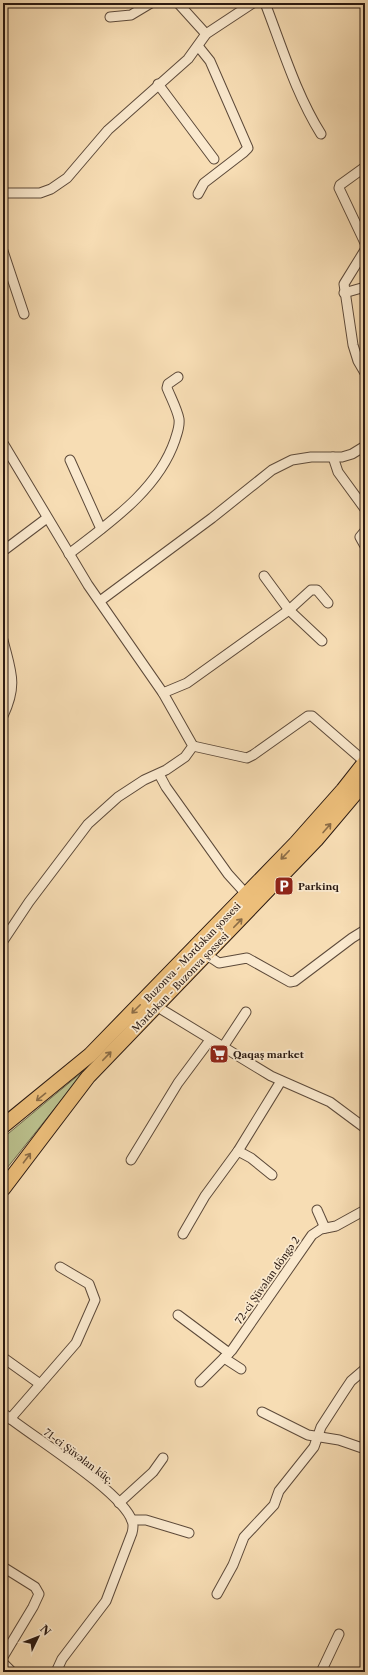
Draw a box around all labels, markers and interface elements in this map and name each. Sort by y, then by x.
one-way arrow [322,823,331,834]
one-way arrow [280,850,290,860]
parking icon: Parkinq [273,875,295,897]
place label: Parkinq [298,880,339,893]
street label: Buzonva - Mərdəkan şossesi [141,900,244,1005]
one-way arrow [233,918,242,928]
street label: Mərdəkan - Buzonva şossesi [129,930,232,1035]
one-way arrow [131,1004,141,1014]
supermarket icon: Qaqaş market [208,1043,230,1065]
place label: Qaqaş market [233,1048,304,1061]
one-way arrow [103,1051,112,1061]
one-way arrow [35,1092,46,1101]
one-way arrow [23,1153,31,1164]
street label: 72-ci Şüvəlan döngə 2 [232,1234,303,1327]
street label: 71-ci Şüvəlan küç. [41,1426,117,1487]
north arrow [18,1617,58,1657]
text: N [37,1622,54,1639]

